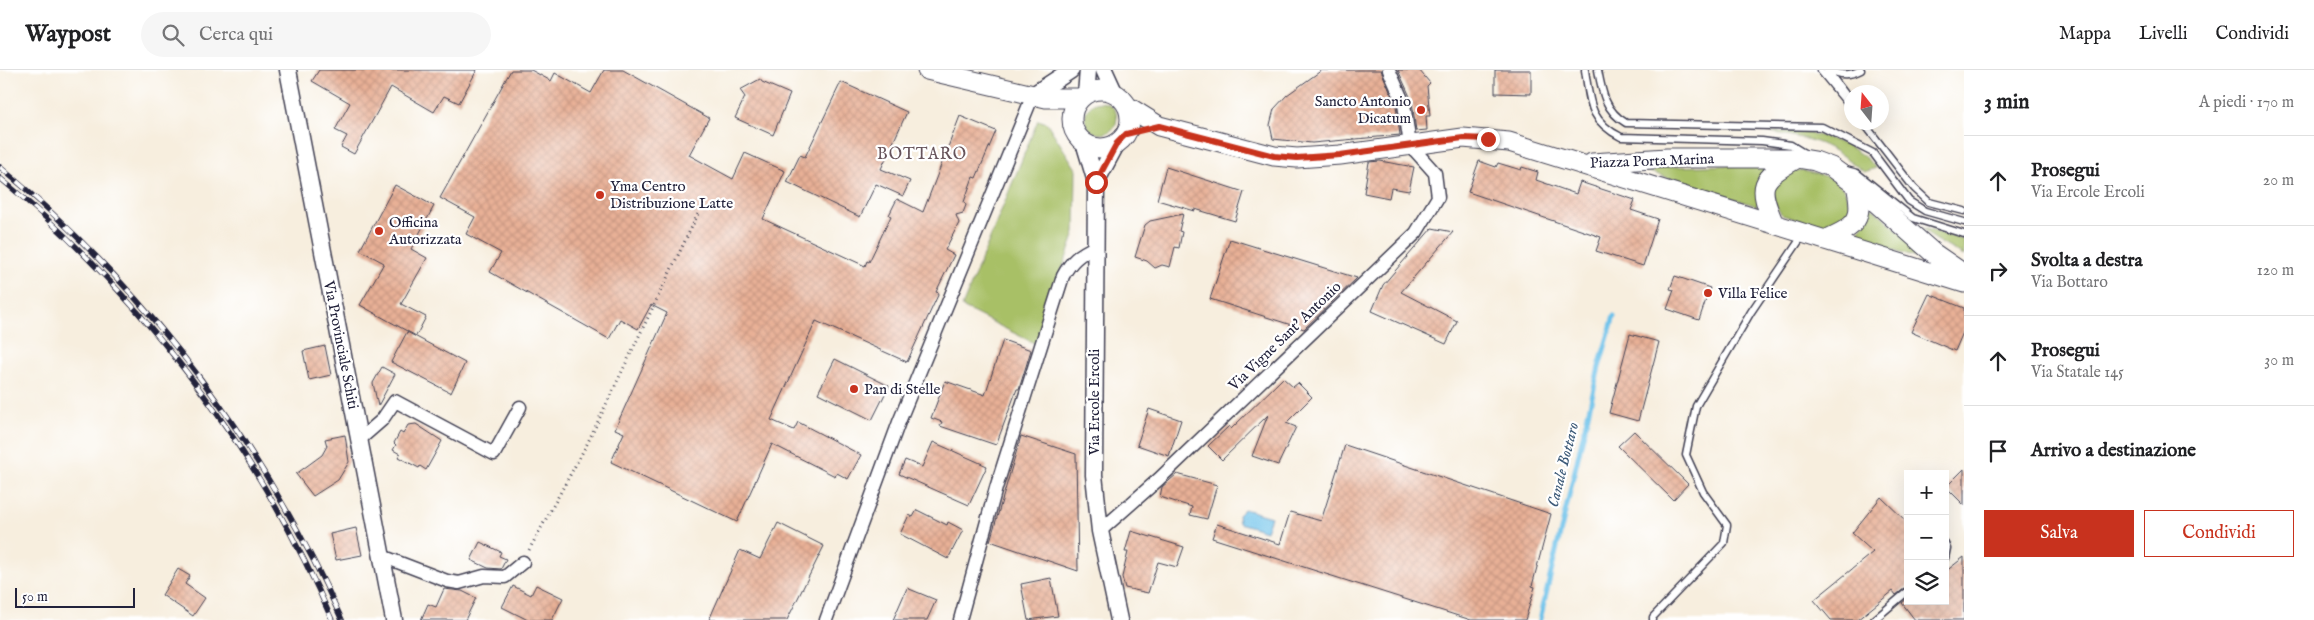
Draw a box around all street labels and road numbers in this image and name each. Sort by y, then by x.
street label: Piazza Porta Marina [1590,149,1715,173]
street label: Via Vigne Sant' Antonio [1224,277,1345,395]
street label: Via Provinciale Schiti [319,278,363,411]
street label: Via Ercole Ercoli [1085,349,1104,456]

